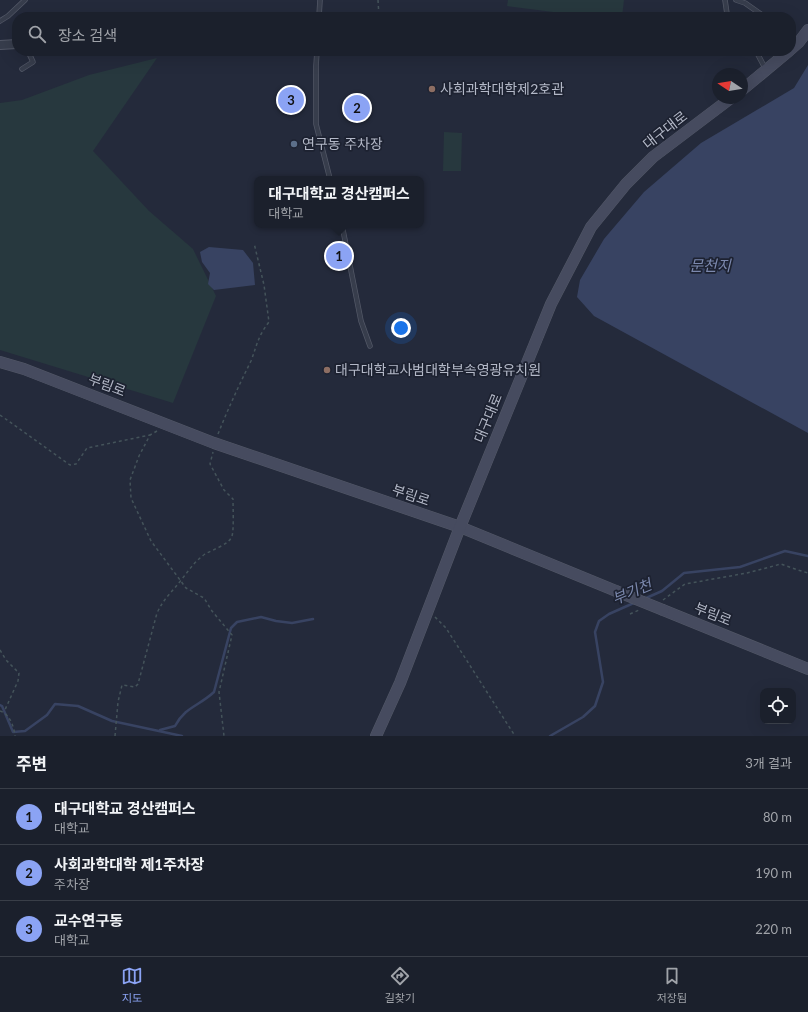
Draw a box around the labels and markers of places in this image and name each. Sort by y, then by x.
place label: 사회과학대학제2호관 [440,80,564,97]
marker: 사회과학대학제2호관 [427,84,437,94]
pin: 3 [278,85,304,115]
pin: 2 [344,93,370,123]
place label: 연구동 주차장 [302,135,383,152]
marker: 연구동 주차장 [289,139,299,149]
pin: 1 [326,241,352,271]
place label: 대구대학교사범대학부속영광유치원 [335,361,541,378]
marker: 대구대학교사범대학부속영광유치원 [322,365,332,375]

